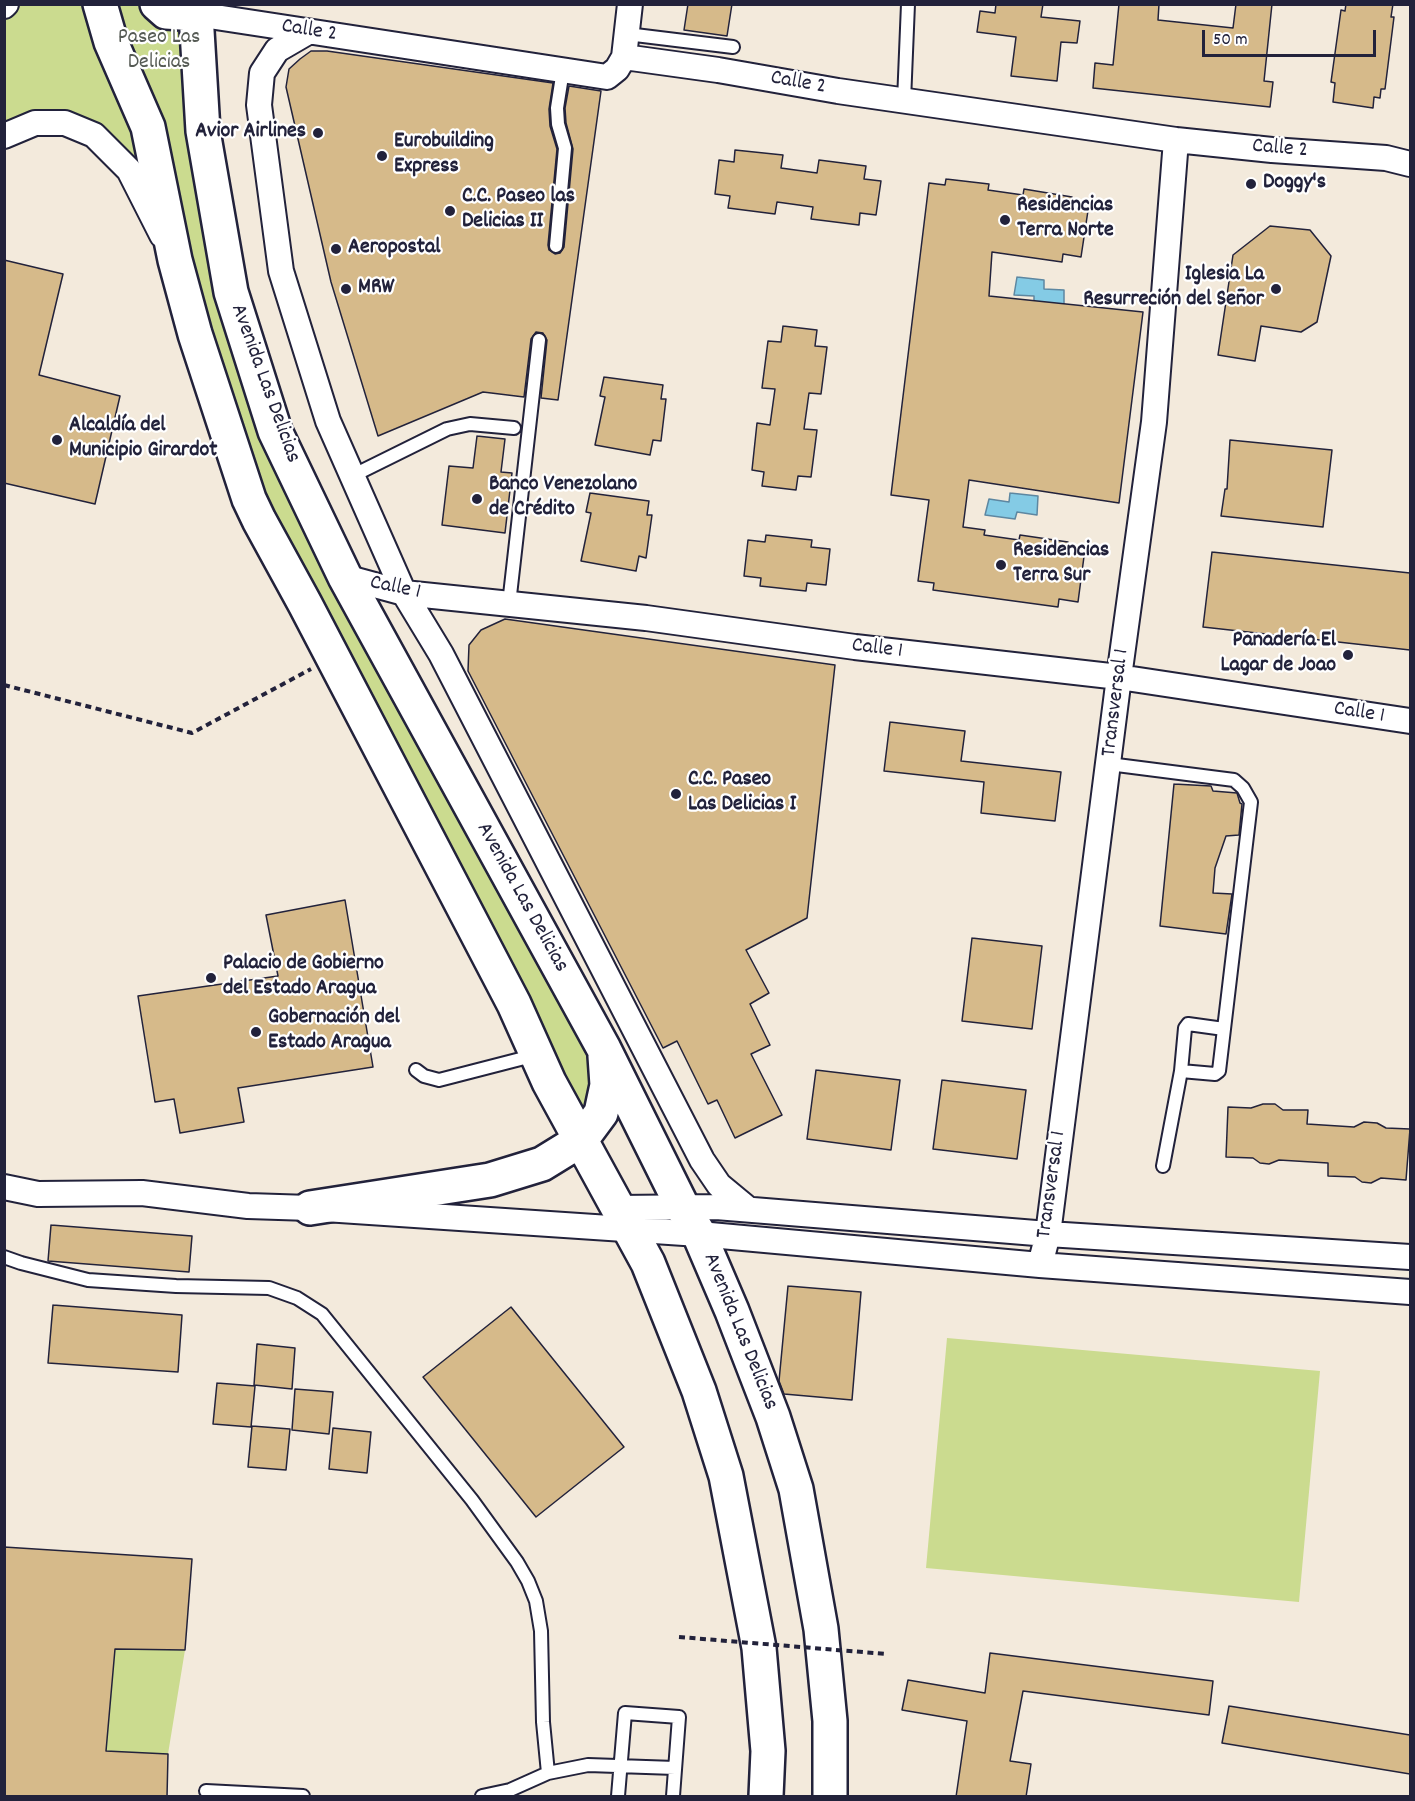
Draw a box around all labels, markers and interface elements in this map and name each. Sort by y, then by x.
street label: Calle 2 [279,15,339,49]
scale bar [1205,18,1379,56]
park label: Paseo Las Delicias [118,26,200,78]
text: 50 m [1213,28,1248,53]
street label: Calle 2 [768,66,828,102]
place label: Avior Airlines [195,120,306,146]
marker: Avior Airlines [311,126,325,140]
place label: Eurobuilding Express [394,130,494,182]
street label: Calle 2 [1251,134,1309,166]
marker: Eurobuilding Express [375,149,389,163]
place label: Doggy's [1263,171,1326,197]
marker: Doggy's [1244,177,1258,191]
place label: C.C. Paseo las Delicias II [462,185,575,236]
place label: Residencias Terra Norte [1017,194,1114,246]
marker: C.C. Paseo las Delicias II [443,204,457,218]
marker: Residencias Terra Norte [998,213,1012,227]
place label: Aeropostal [348,236,441,262]
marker: Aeropostal [329,242,343,256]
place label: Iglesia La Resurreción del Señor [1083,263,1264,314]
place label: MRW [358,276,394,302]
marker: MRW [339,282,353,296]
marker: Iglesia La Resurreción del Señor [1269,282,1283,296]
street label: Avenida Las Delicias [223,301,305,467]
place label: Alcaldía del Municipio Girardot [69,414,217,466]
marker: Alcaldía del Municipio Girardot [50,433,64,447]
place label: Banco Venezolano de Crédito [489,473,637,524]
marker: Banco Venezolano de Crédito [470,492,484,506]
place label: Residencias Terra Sur [1013,539,1109,590]
marker: Residencias Terra Sur [994,558,1008,572]
street label: Calle 1 [367,571,423,607]
place label: Panadería El Lagar de Joao [1221,629,1336,680]
street label: Calle 1 [850,634,904,666]
street label: Transversal 1 [1097,648,1137,758]
marker: Panadería El Lagar de Joao [1341,648,1355,662]
street label: Calle 1 [1332,697,1386,731]
place label: C.C. Paseo Las Delicias I [688,768,796,819]
marker: C.C. Paseo Las Delicias I [669,787,683,801]
street label: Avenida Las Delicias [469,819,573,977]
place label: Palacio de Gobierno del Estado Aragua [223,952,384,1004]
marker: Palacio de Gobierno del Estado Aragua [204,971,218,985]
place label: Gobernación del Estado Aragua [268,1006,400,1058]
marker: Gobernación del Estado Aragua [249,1025,263,1039]
street label: Transversal 1 [1032,1129,1074,1241]
street label: Avenida Las Delicias [695,1250,783,1414]

